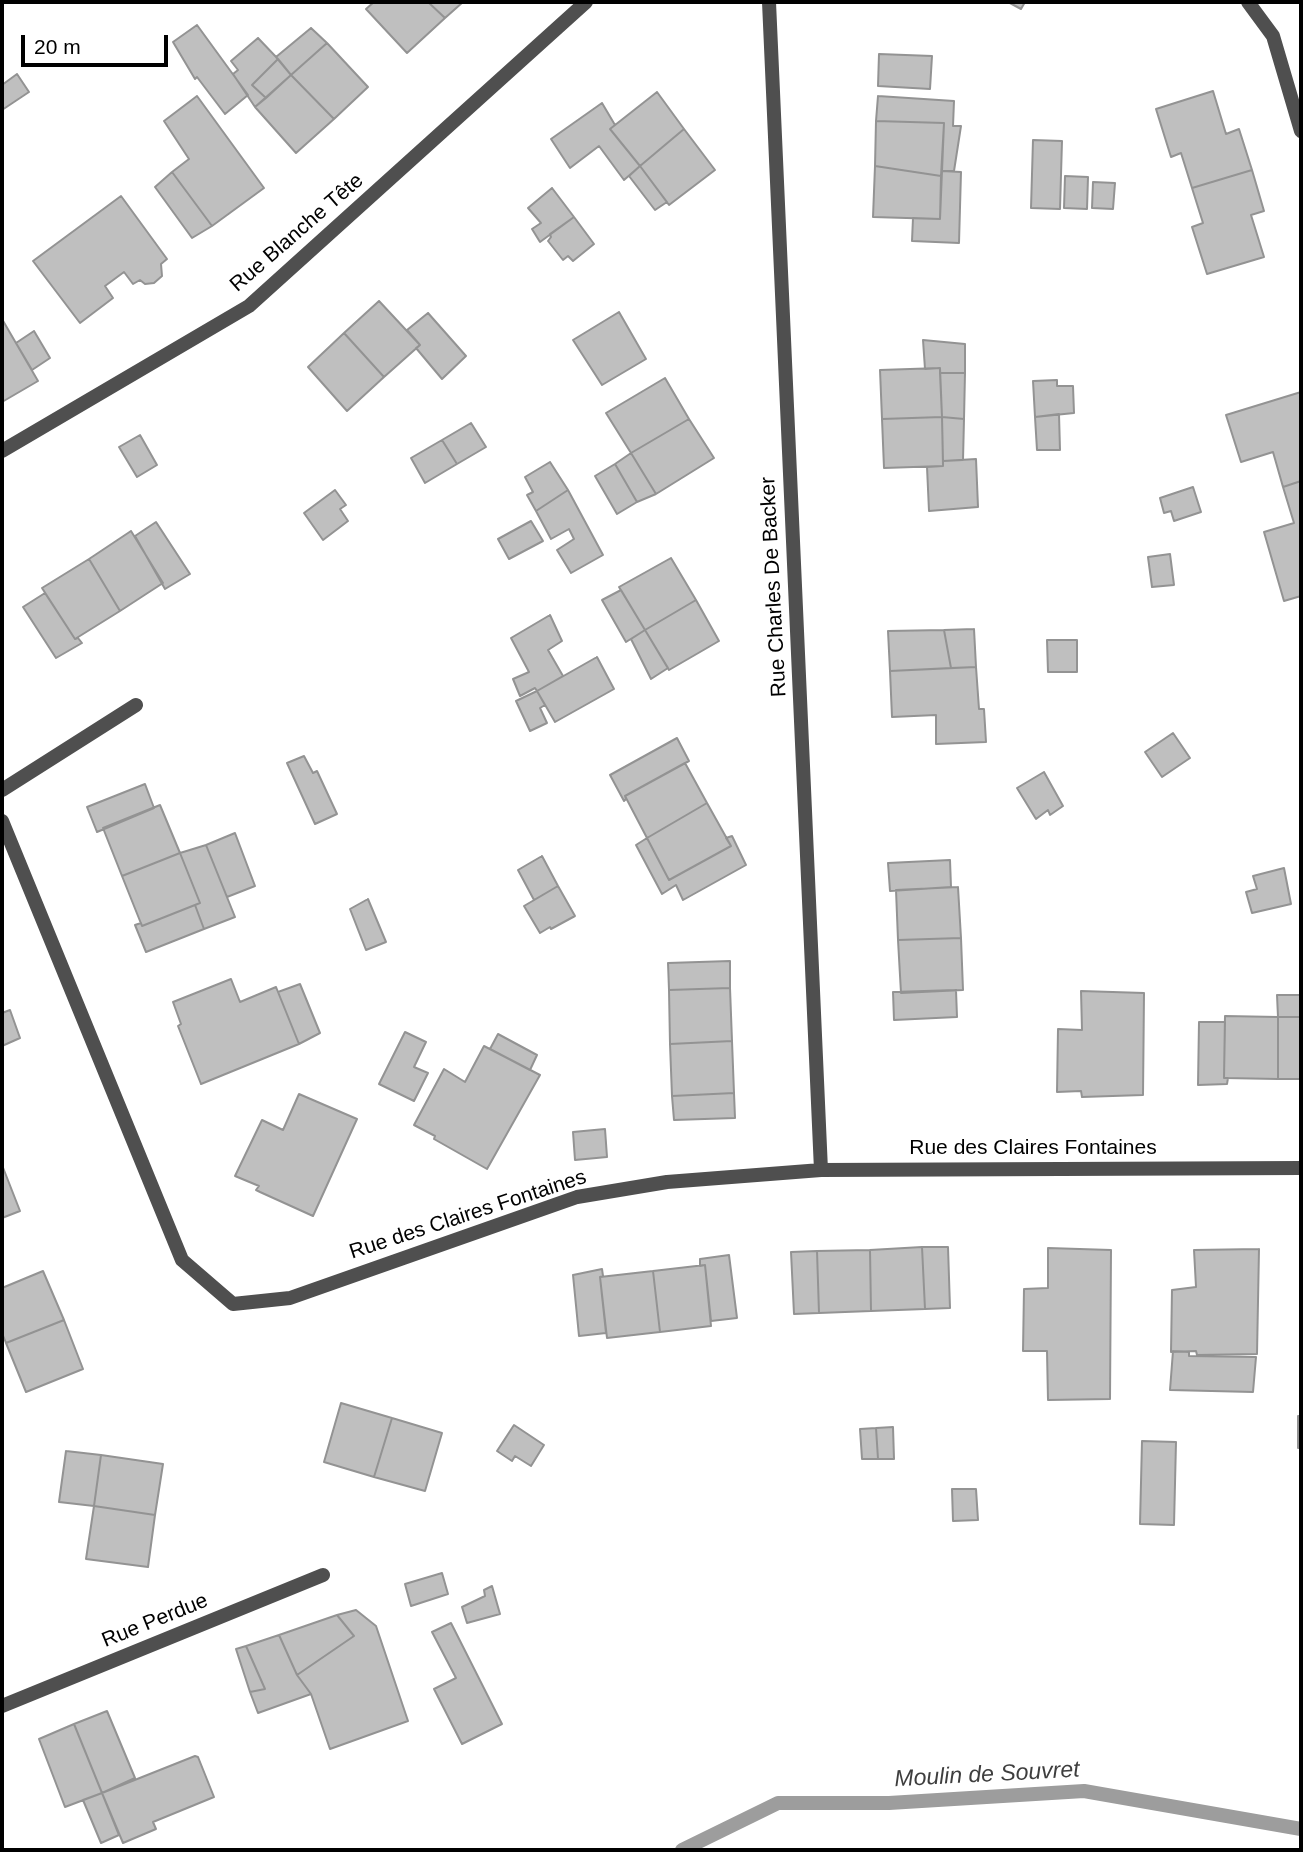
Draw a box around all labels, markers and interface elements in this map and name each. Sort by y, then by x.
scale bar [24,21,172,65]
text: 20 m [34,35,81,58]
street label: Rue Blanche Tête [225,168,369,298]
street label: Rue Charles De Backer [756,476,792,698]
street label: Rue des Claires Fontaines [909,1135,1157,1161]
street label: Rue des Claires Fontaines [346,1165,590,1265]
street label: Rue Perdue [98,1588,212,1654]
water label: Moulin de Souvret [894,1756,1080,1794]

